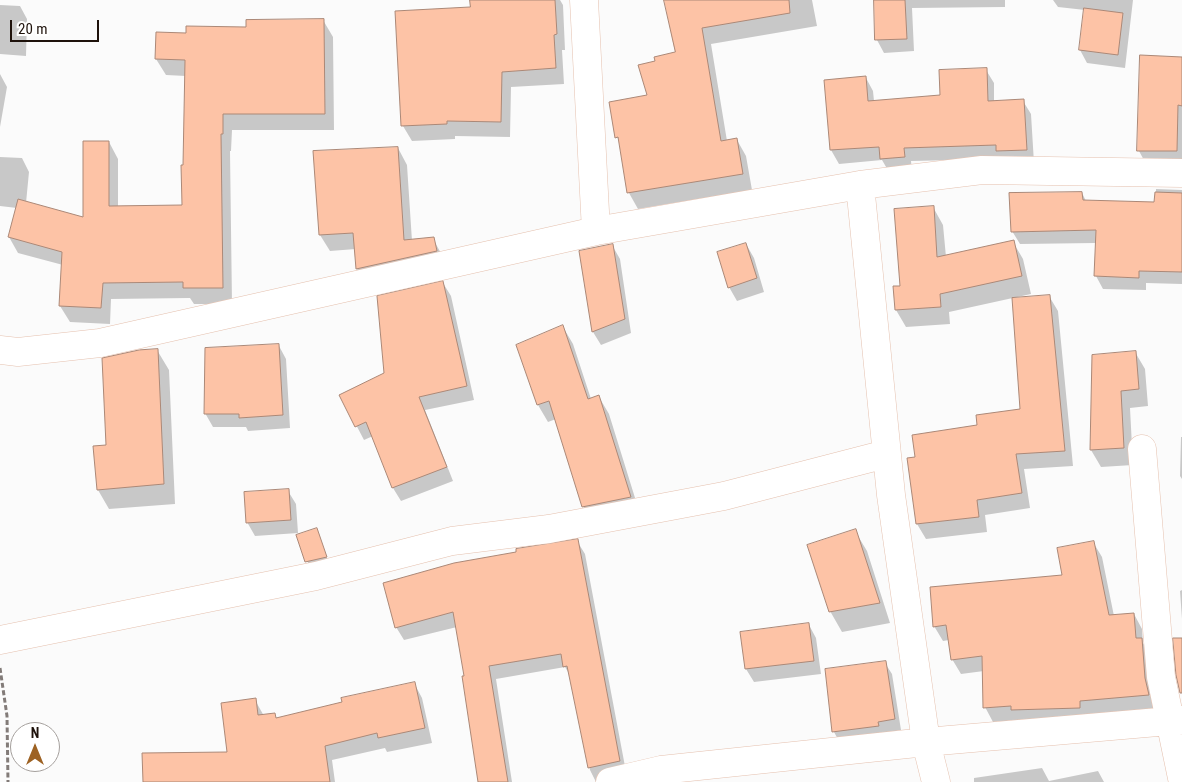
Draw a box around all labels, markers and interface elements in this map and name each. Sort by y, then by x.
scale bar [12,10,101,42]
text: 20 m [18,20,48,38]
north arrow [10,722,60,772]
text: N [31,725,39,741]

